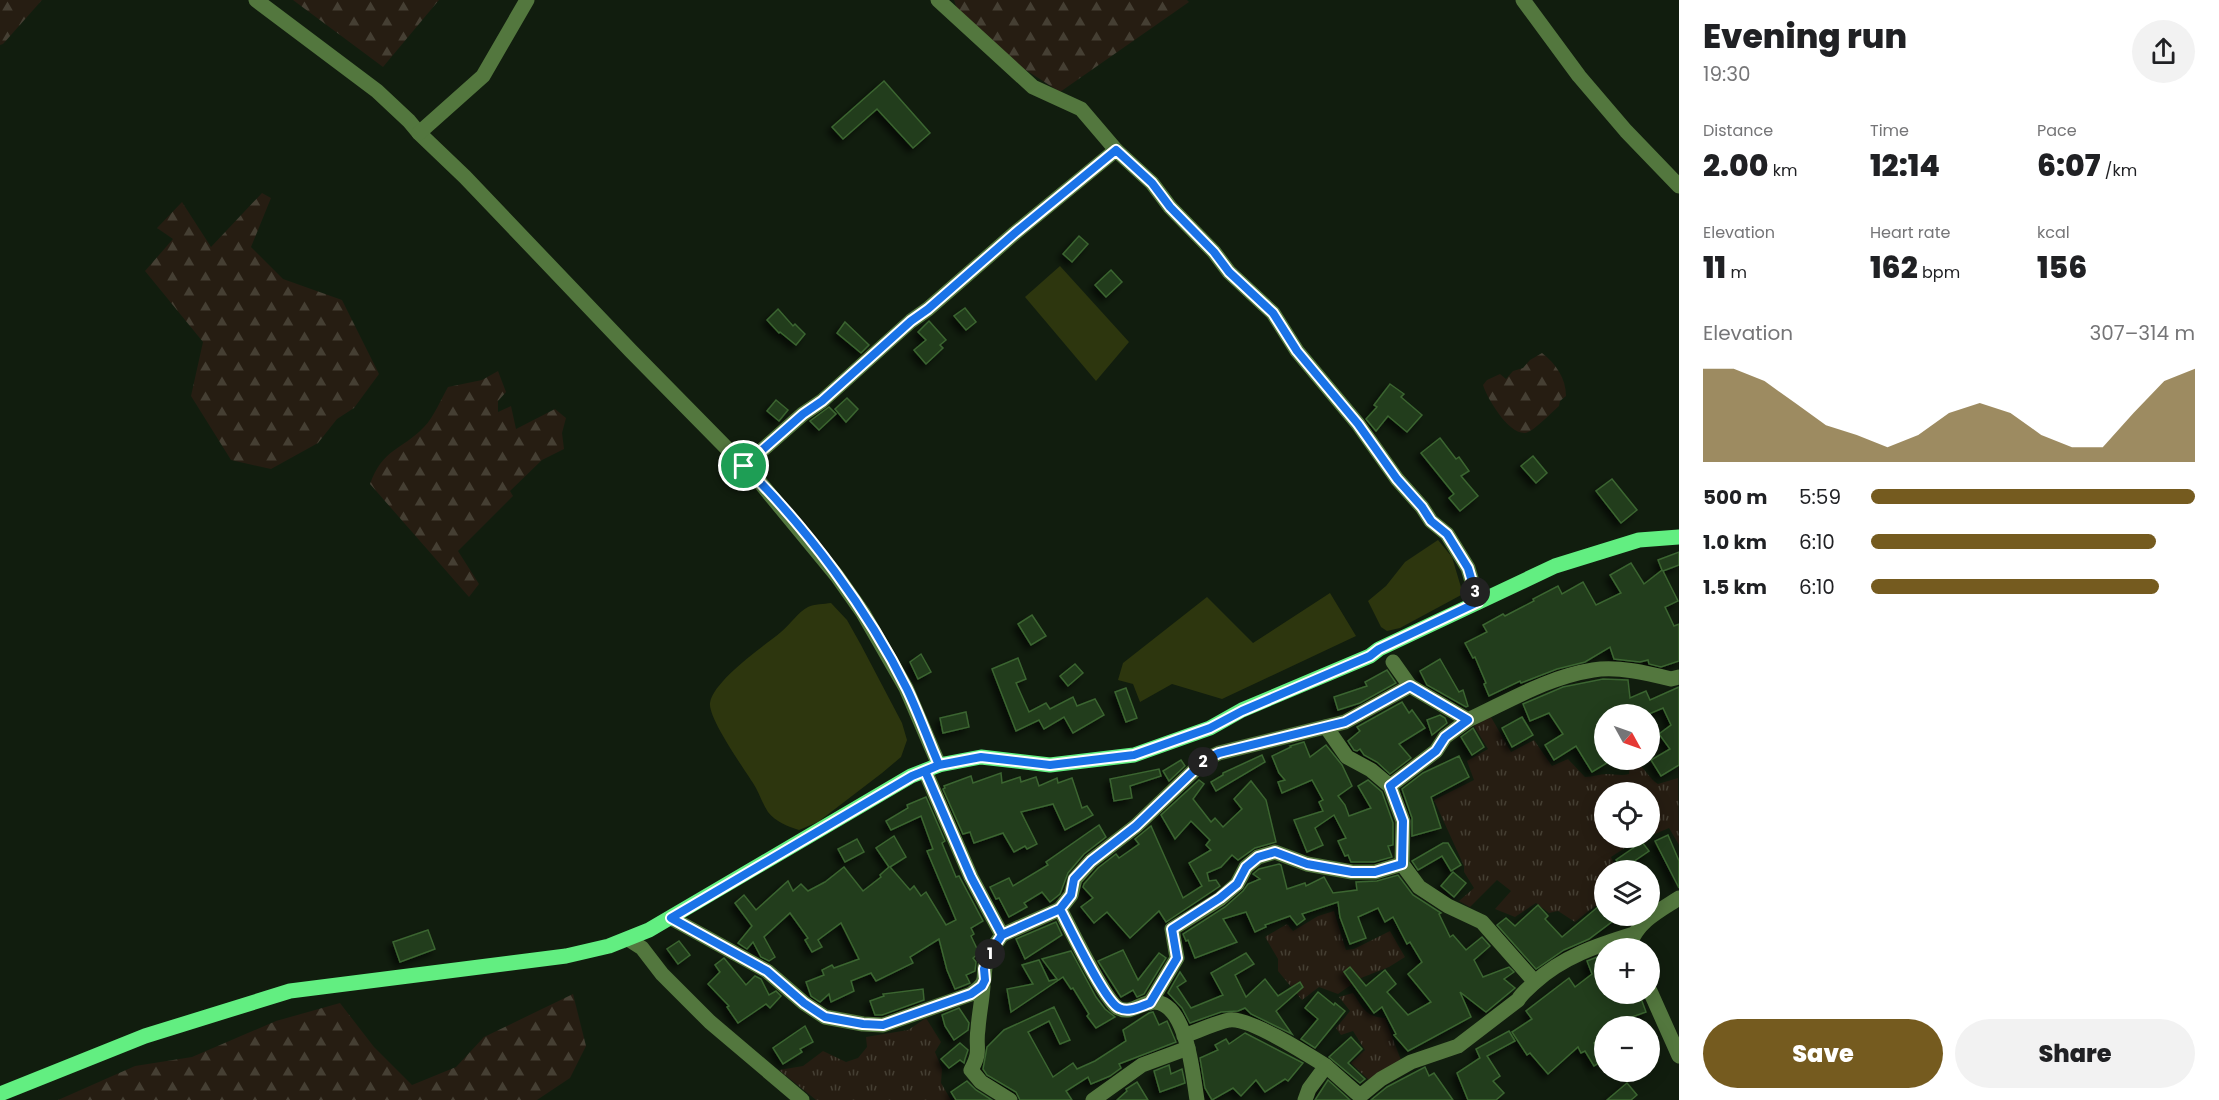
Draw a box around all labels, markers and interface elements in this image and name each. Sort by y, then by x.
text: Evening run [1703,13,1907,60]
button: share [2132,20,2195,83]
text: 19:30 [1703,60,1751,88]
text: Distance [1703,119,1773,142]
text: Time [1870,119,1909,142]
text: Pace [2037,119,2077,142]
text: 2.00 [1703,144,1769,187]
text: 12:14 [1870,144,1940,187]
text: 6:07 [2037,144,2101,187]
text: km [1769,159,1798,182]
text: /km [2101,159,2137,182]
text: Elevation [1703,221,1775,244]
text: Heart rate [1870,221,1950,244]
text: kcal [2037,221,2070,244]
text: 11 [1703,246,1726,289]
text: 162 [1870,246,1918,289]
text: 156 [2037,246,2087,289]
text: m [1726,261,1747,284]
text: bpm [1918,261,1960,284]
text: Elevation [1703,319,1793,347]
text: 307–314 m [2090,319,2195,347]
pin [718,440,769,491]
icon: arrive [727,449,760,482]
text: 500 m [1703,483,1768,511]
text: 5:59 [1799,483,1841,511]
text: 1.0 km [1703,528,1767,556]
text: 6:10 [1799,528,1835,556]
text: 1.5 km [1703,573,1767,601]
text: 6:10 [1799,573,1835,601]
pin: 3 [1460,577,1490,607]
text: 3 [1470,580,1480,603]
north arrow [1594,704,1660,770]
map controls [1594,704,1660,1082]
pin: 2 [1188,747,1218,777]
text: 2 [1198,750,1208,773]
button: locate [1594,782,1660,848]
button: layers [1594,860,1660,926]
button: + [1594,938,1660,1004]
pin: 1 [975,939,1005,969]
text: 1 [987,942,993,965]
button: − [1594,1016,1660,1082]
button: Save [1703,1019,1943,1088]
button: Share [1955,1019,2195,1088]

